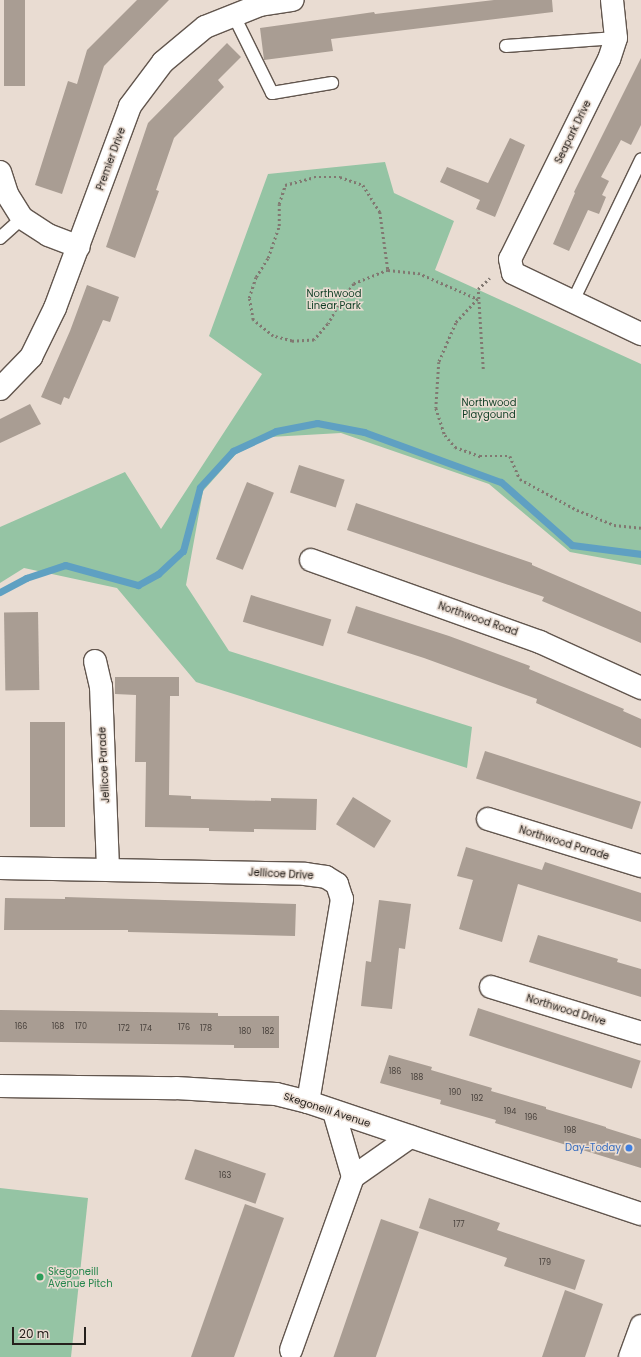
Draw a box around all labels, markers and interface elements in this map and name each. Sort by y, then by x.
street label: Seapark Drive [552,98,594,166]
street label: Premier Drive [94,126,128,192]
park label: Northwood Linear Park [307,287,361,310]
park label: Northwood Playgound [462,396,516,420]
street label: Northwood Road [437,600,519,638]
street label: Jellicoe Parade [96,727,112,803]
street label: Northwood Parade [517,824,611,862]
street label: Jellicoe Drive [248,866,314,882]
street label: Northwood Drive [525,992,607,1028]
house number: 166 [15,1022,27,1032]
house number: 168 [52,1022,64,1032]
house number: 170 [75,1022,87,1032]
house number: 176 [178,1023,190,1033]
house number: 172 [118,1024,130,1034]
house number: 174 [140,1024,152,1034]
house number: 178 [200,1024,212,1034]
house number: 180 [239,1027,251,1037]
house number: 182 [262,1027,274,1037]
house number: 186 [389,1067,401,1077]
house number: 188 [411,1073,423,1083]
house number: 190 [449,1088,461,1098]
street label: Skegoneill Avenue [282,1090,372,1130]
house number: 192 [471,1094,483,1104]
house number: 194 [504,1107,516,1117]
house number: 196 [525,1113,537,1123]
house number: 198 [564,1126,576,1136]
place label: Day-Today [565,1142,621,1154]
marker: Day-Today [624,1143,634,1153]
house number: 163 [219,1171,231,1181]
house number: 177 [453,1220,465,1230]
house number: 179 [539,1258,551,1268]
place label: Skegoneill Avenue Pitch [48,1265,113,1288]
marker: Skegoneill Avenue Pitch [35,1272,45,1282]
scale bar [14,1319,88,1345]
text: 20 m [19,1325,49,1342]

